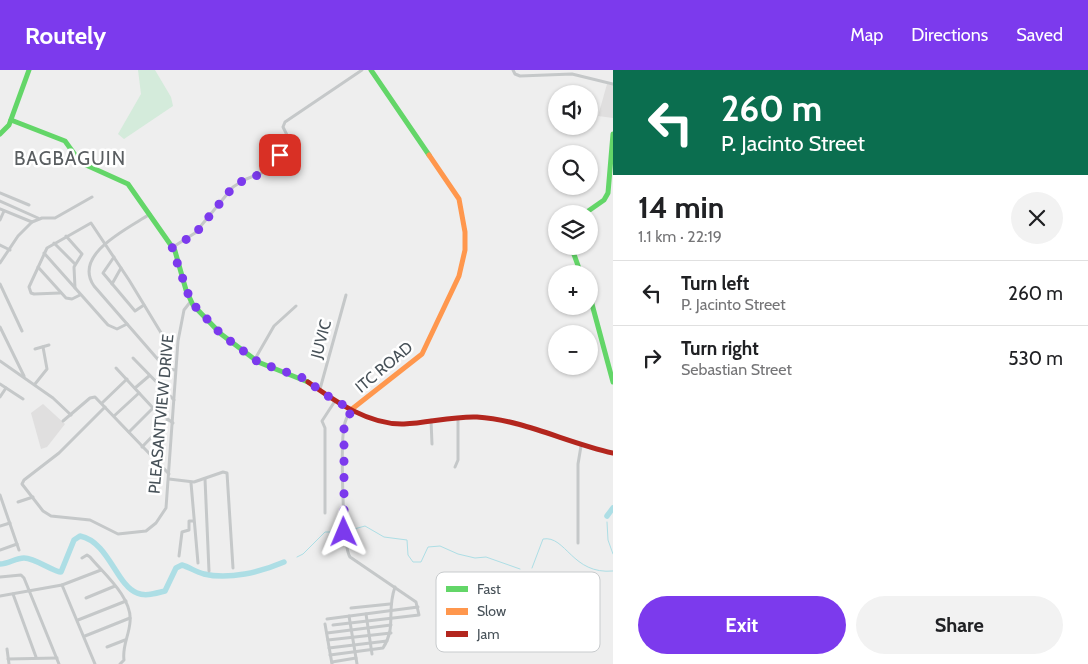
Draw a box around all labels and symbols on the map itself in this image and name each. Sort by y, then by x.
pin [259,134,301,176]
district label: BAGBAGUIN [14,147,126,170]
street label: JUVIC [306,317,335,361]
street label: PLEASANTVIEW DRIVE [145,333,177,495]
street label: ITC ROAD [351,338,417,396]
position arrow [317,505,369,557]
legend [436,572,600,652]
text: Fast [477,580,501,598]
text: Slow [477,602,506,620]
text: Jam [476,625,499,643]

